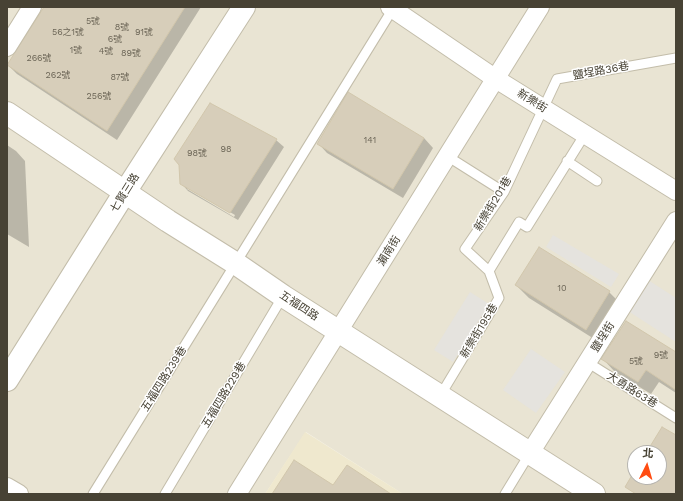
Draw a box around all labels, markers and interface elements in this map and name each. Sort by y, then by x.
house number: 5號 [86,16,100,26]
house number: 8號 [115,22,129,32]
house number: 56之1號 [52,27,84,37]
house number: 91號 [135,27,153,37]
house number: 6號 [108,34,122,44]
house number: 1號 [70,45,82,55]
house number: 4號 [99,46,113,56]
house number: 89號 [121,48,141,58]
house number: 266號 [26,53,52,63]
street label: 鹽埕路36巷 [572,60,630,82]
house number: 262號 [46,70,70,80]
house number: 87號 [110,72,130,82]
street label: 新樂街 [515,87,549,115]
house number: 256號 [87,91,111,101]
house number: 141 [364,135,376,145]
house number: 98 [220,144,232,154]
house number: 98號 [187,148,207,158]
street label: 七賢三路 [108,171,142,215]
street label: 新樂街201巷 [471,174,515,234]
street label: 瀨南街 [375,234,403,268]
house number: 10 [557,283,567,293]
street label: 五福四路 [277,288,321,324]
street label: 新樂街195巷 [458,301,500,361]
street label: 鹽埕街 [589,320,617,354]
street label: 五福四路239巷 [139,344,189,414]
house number: 9號 [654,350,668,360]
house number: 5號 [629,356,643,366]
street label: 五福四路229巷 [199,360,249,430]
street label: 大勇路63巷 [604,369,660,411]
north arrow [627,445,667,485]
text: 北 [642,447,654,460]

